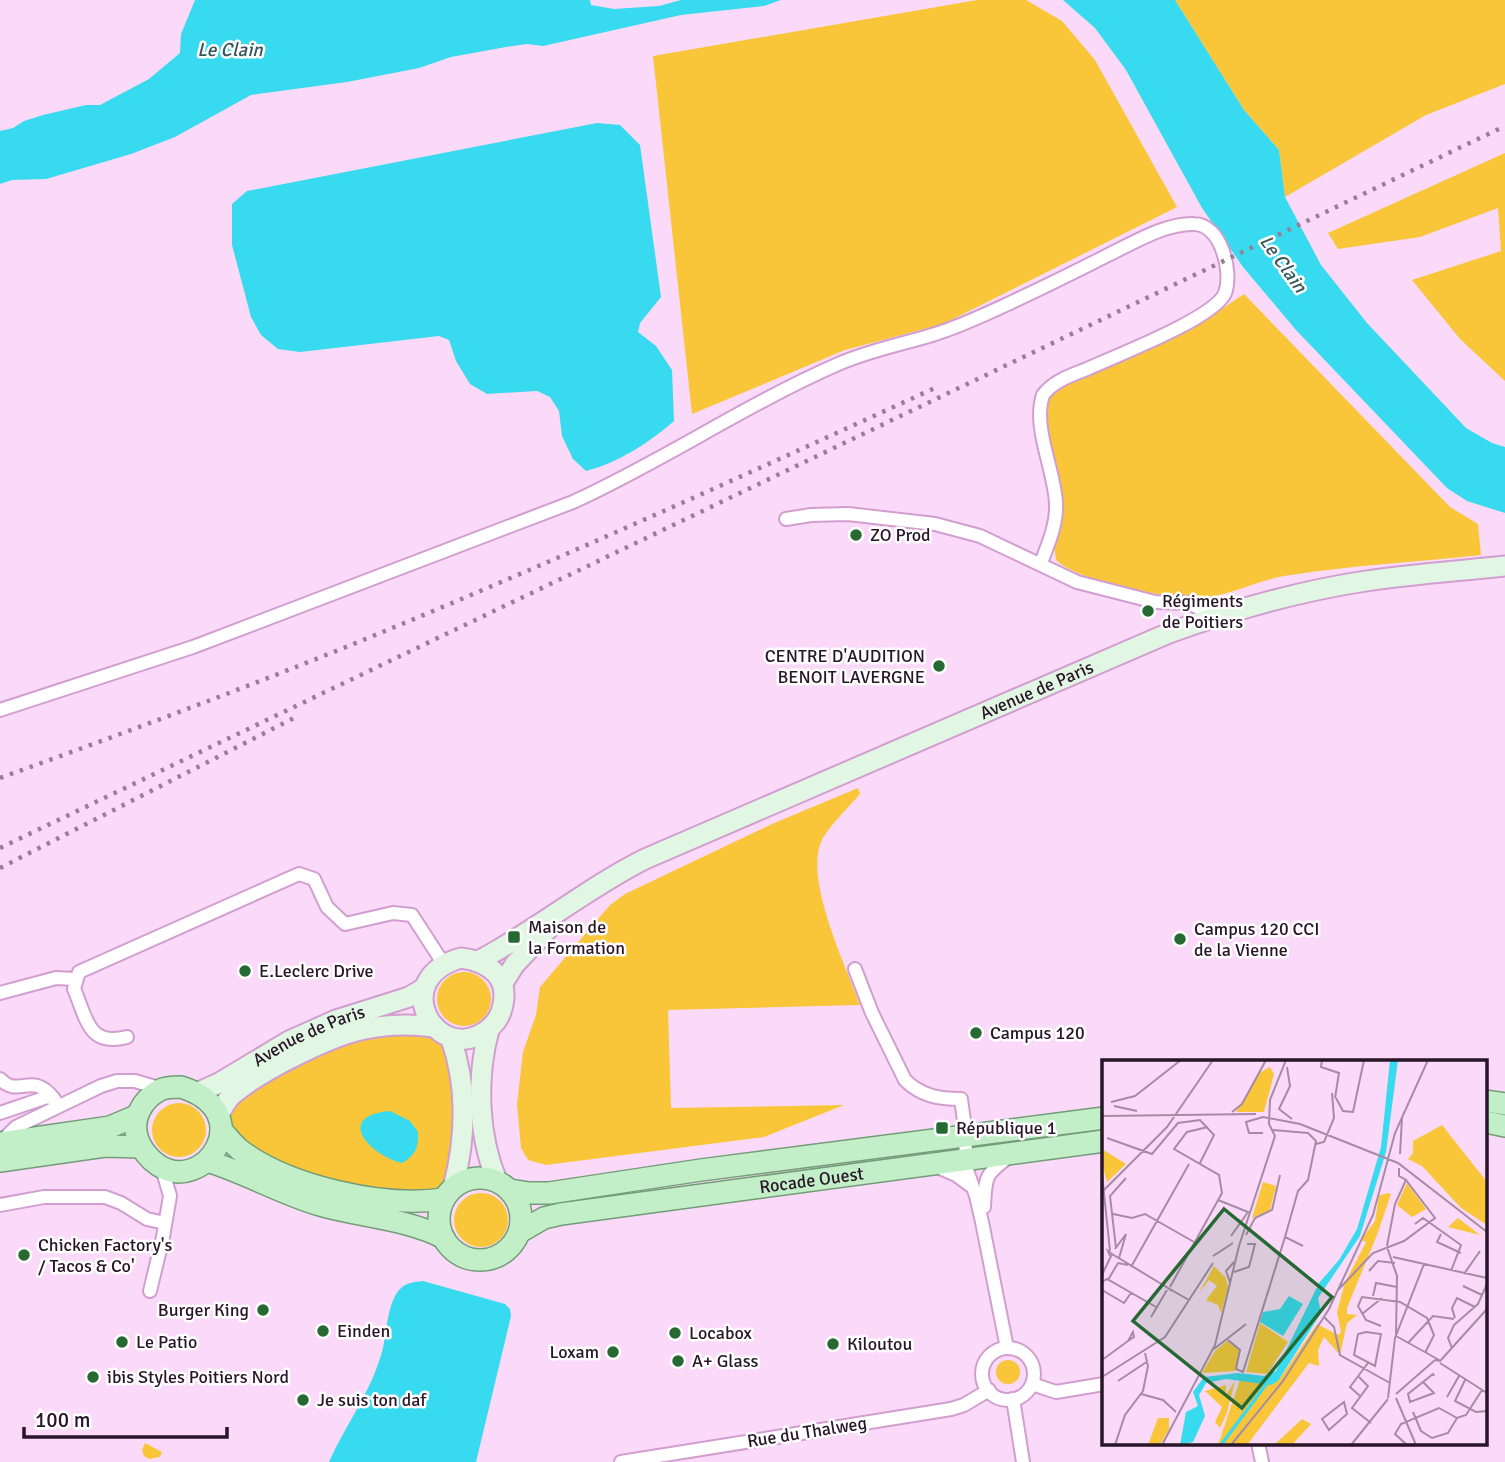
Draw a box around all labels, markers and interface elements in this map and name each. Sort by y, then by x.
water label: Le Clain [197,38,263,62]
water label: Le Clain [1254,230,1312,298]
place label: ZO Prod [870,524,931,546]
marker: ZO Prod [848,527,864,543]
place label: Régiments de Poitiers [1162,590,1243,633]
marker: Régiments de Poitiers [1140,603,1156,619]
place label: CENTRE D'AUDITION BENOIT LAVERGNE [765,645,925,688]
street label: Avenue de Paris [976,656,1097,724]
marker: CENTRE D'AUDITION BENOIT LAVERGNE [931,658,947,674]
place label: Maison de la Formation [528,916,625,959]
place label: Campus 120 CCI de la Vienne [1194,918,1319,961]
marker: Maison de la Formation [506,929,522,945]
marker: Campus 120 CCI de la Vienne [1172,931,1188,947]
place label: E.Leclerc Drive [259,960,373,982]
marker: E.Leclerc Drive [237,963,253,979]
street label: Avenue de Paris [249,1001,368,1071]
place label: Campus 120 [990,1022,1085,1044]
marker: Campus 120 [968,1025,984,1041]
inset map [1102,1060,1488,1444]
place label: République 1 [956,1117,1057,1139]
marker: République 1 [934,1120,950,1136]
street label: Rocade Ouest [758,1162,865,1198]
place label: Chicken Factory's / Tacos & Co' [38,1234,173,1277]
marker: Chicken Factory's / Tacos & Co' [16,1247,32,1263]
place label: Burger King [158,1299,249,1321]
marker: Burger King [255,1302,271,1318]
place label: Einden [337,1320,390,1342]
place label: Locabox [689,1322,752,1344]
marker: Einden [315,1323,331,1339]
marker: Locabox [667,1325,683,1341]
place label: Le Patio [136,1331,197,1353]
place label: Kiloutou [847,1333,912,1355]
marker: Le Patio [114,1334,130,1350]
marker: Kiloutou [825,1336,841,1352]
place label: Loxam [549,1341,599,1363]
marker: Loxam [605,1344,621,1360]
place label: A+ Glass [692,1350,759,1372]
marker: A+ Glass [670,1353,686,1369]
place label: ibis Styles Poitiers Nord [107,1366,289,1388]
marker: ibis Styles Poitiers Nord [85,1369,101,1385]
place label: Je suis ton daf [317,1389,427,1411]
marker: Je suis ton daf [295,1392,311,1408]
scale bar [24,1396,228,1440]
text: 100 m [35,1407,90,1433]
street label: Rue du Thalweg [746,1412,868,1452]

